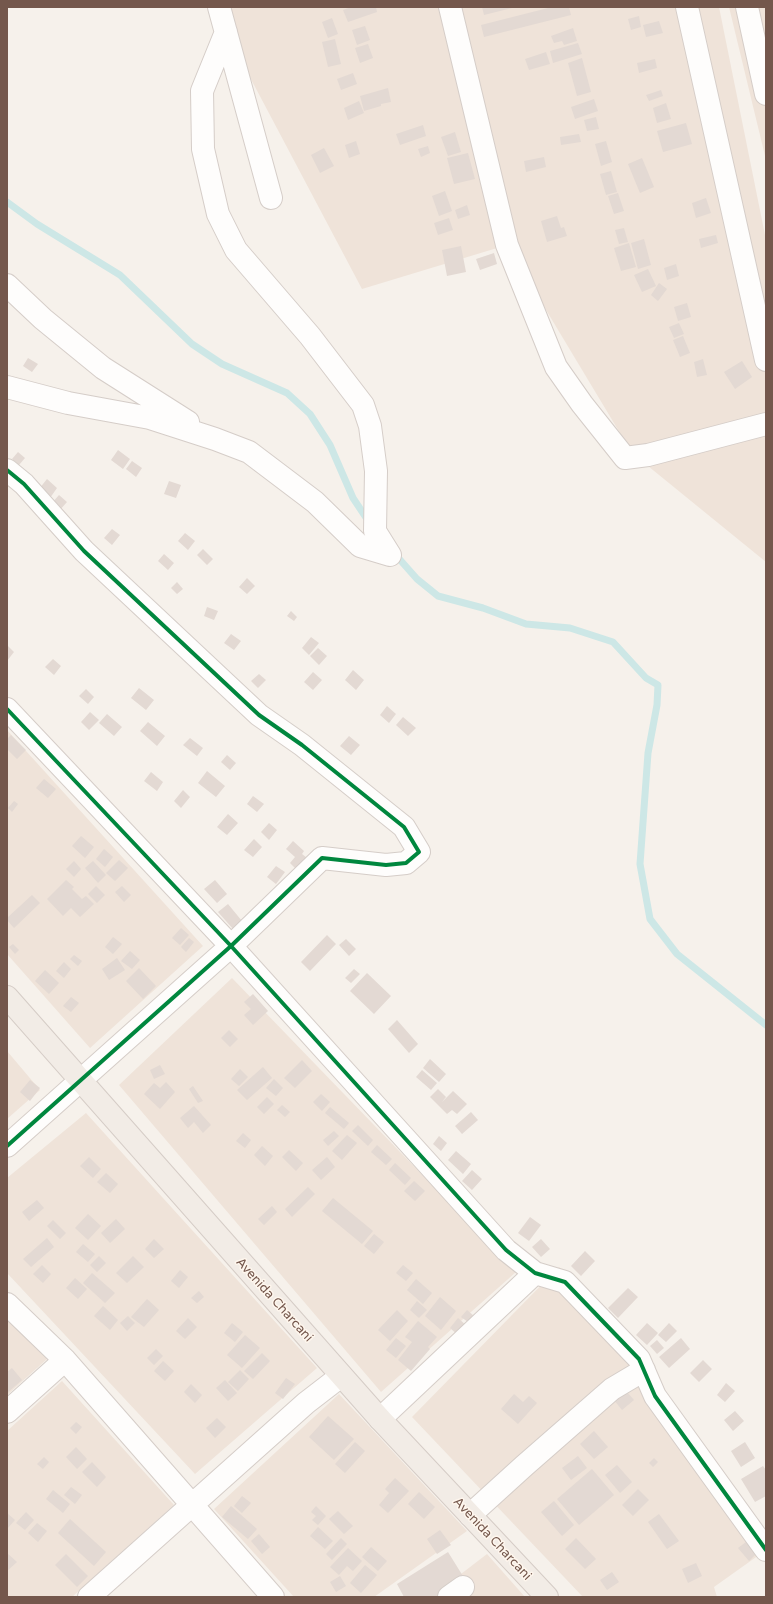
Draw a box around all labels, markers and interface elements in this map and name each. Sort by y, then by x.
street label: Avenida Charcani [232,1255,316,1345]
street label: Avenida Charcani [450,1494,534,1584]

